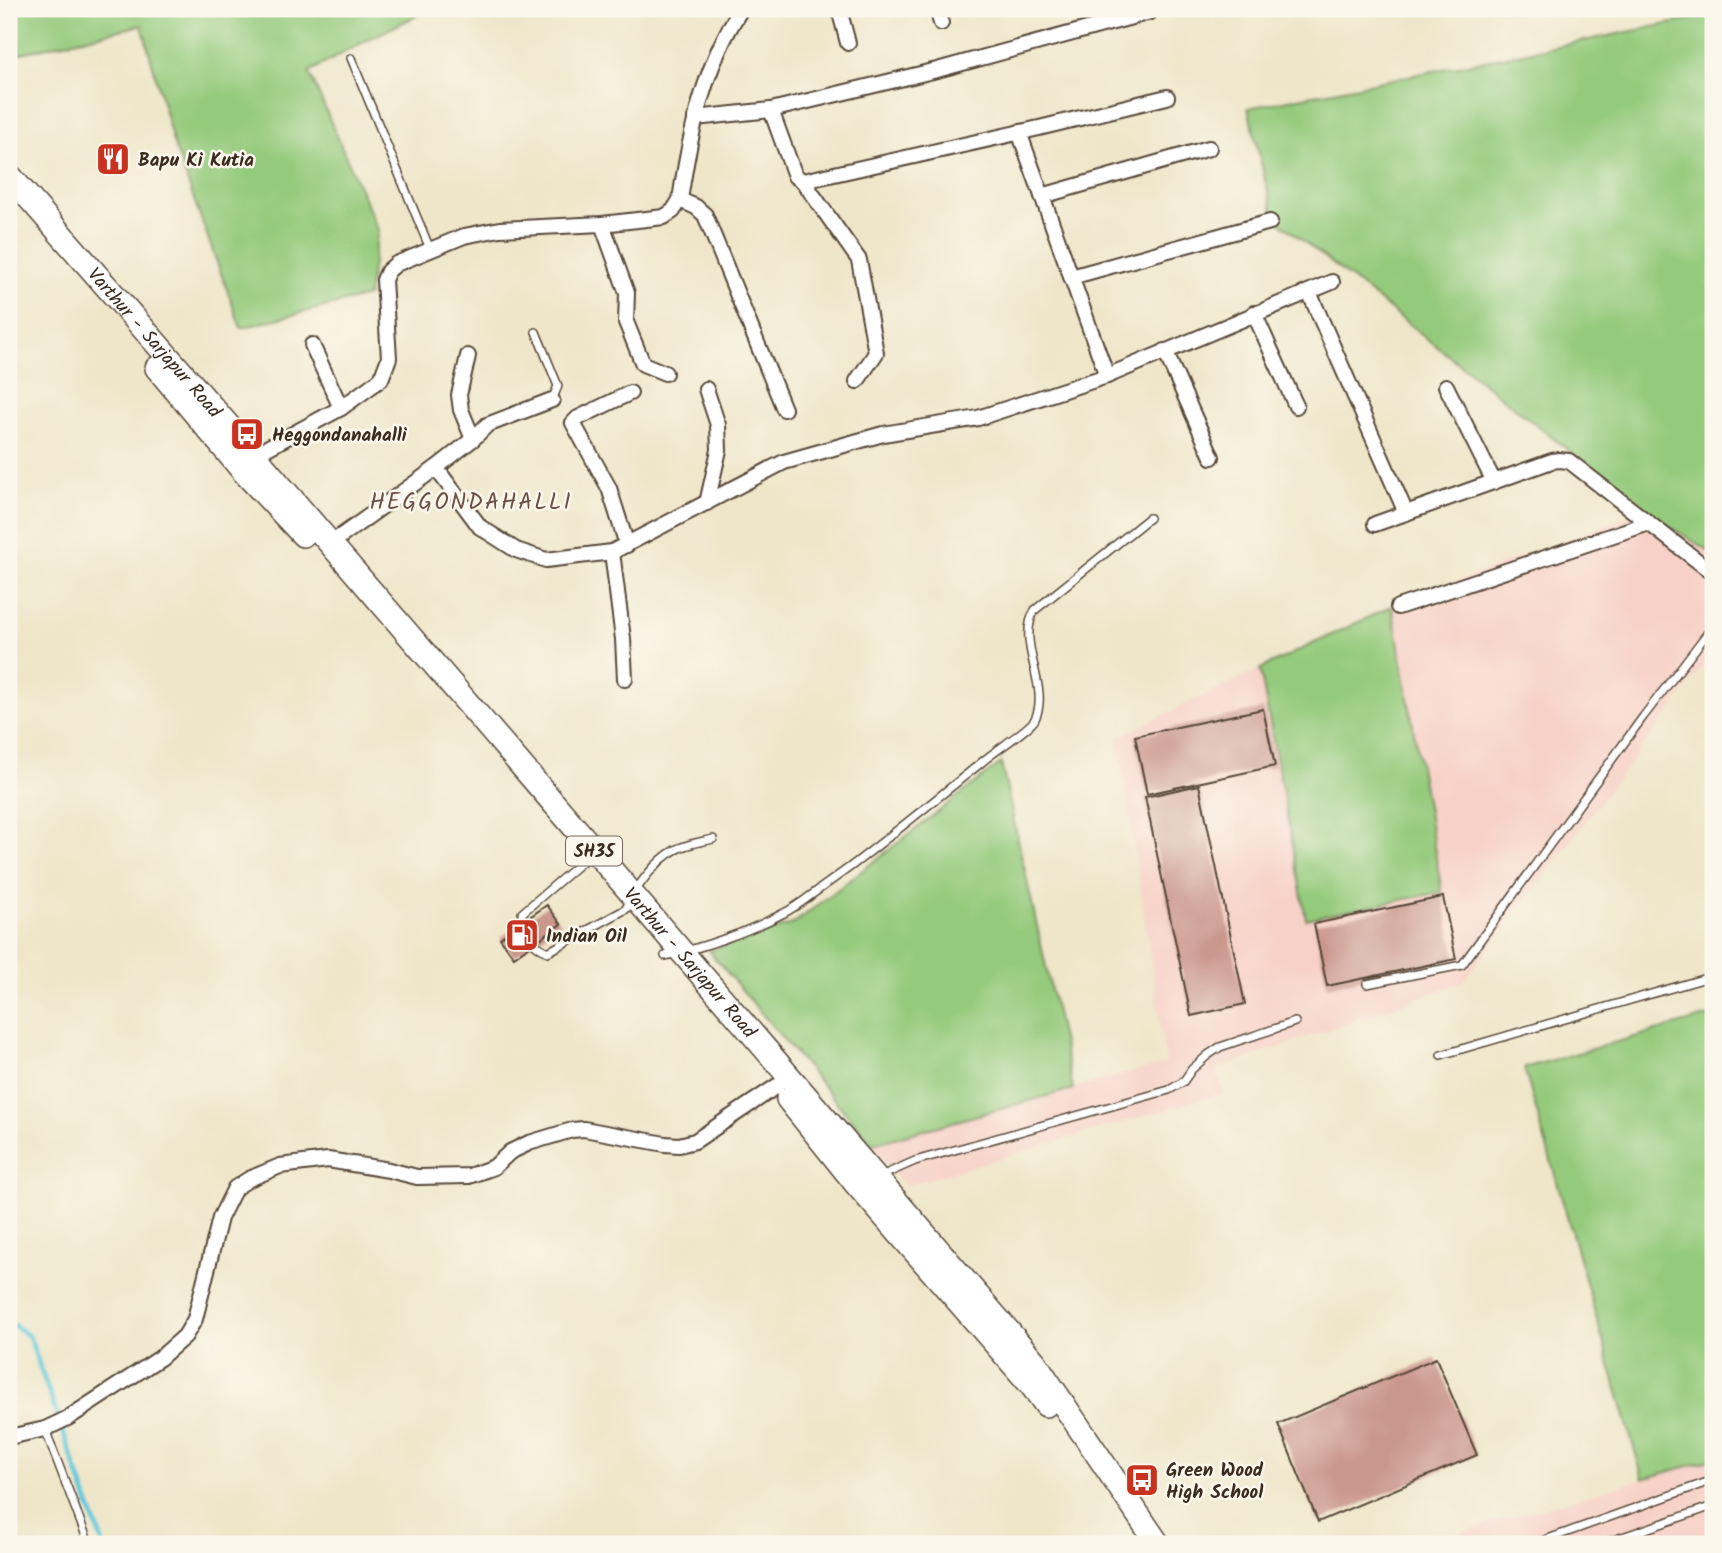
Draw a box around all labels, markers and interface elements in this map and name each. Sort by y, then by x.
restaurant icon: Bapu Ki Kutia [94,140,132,178]
place label: Bapu Ki Kutia [138,146,254,176]
street label: Varthur - Sarjapur Road [79,261,228,426]
bus stop icon: Heggondanahalli [228,415,266,453]
place label: Heggondanahalli [272,421,408,451]
district label: HEGGONDAHALLI [369,485,573,521]
road number: SH35 [566,836,622,866]
street label: Varthur - Sarjapur Road [615,881,763,1046]
fuel station icon: Indian Oil [503,916,541,954]
place label: Indian Oil [546,922,628,952]
place label: Green Wood High School [1166,1456,1264,1508]
bus stop icon: Green Wood High School [1123,1461,1161,1499]

